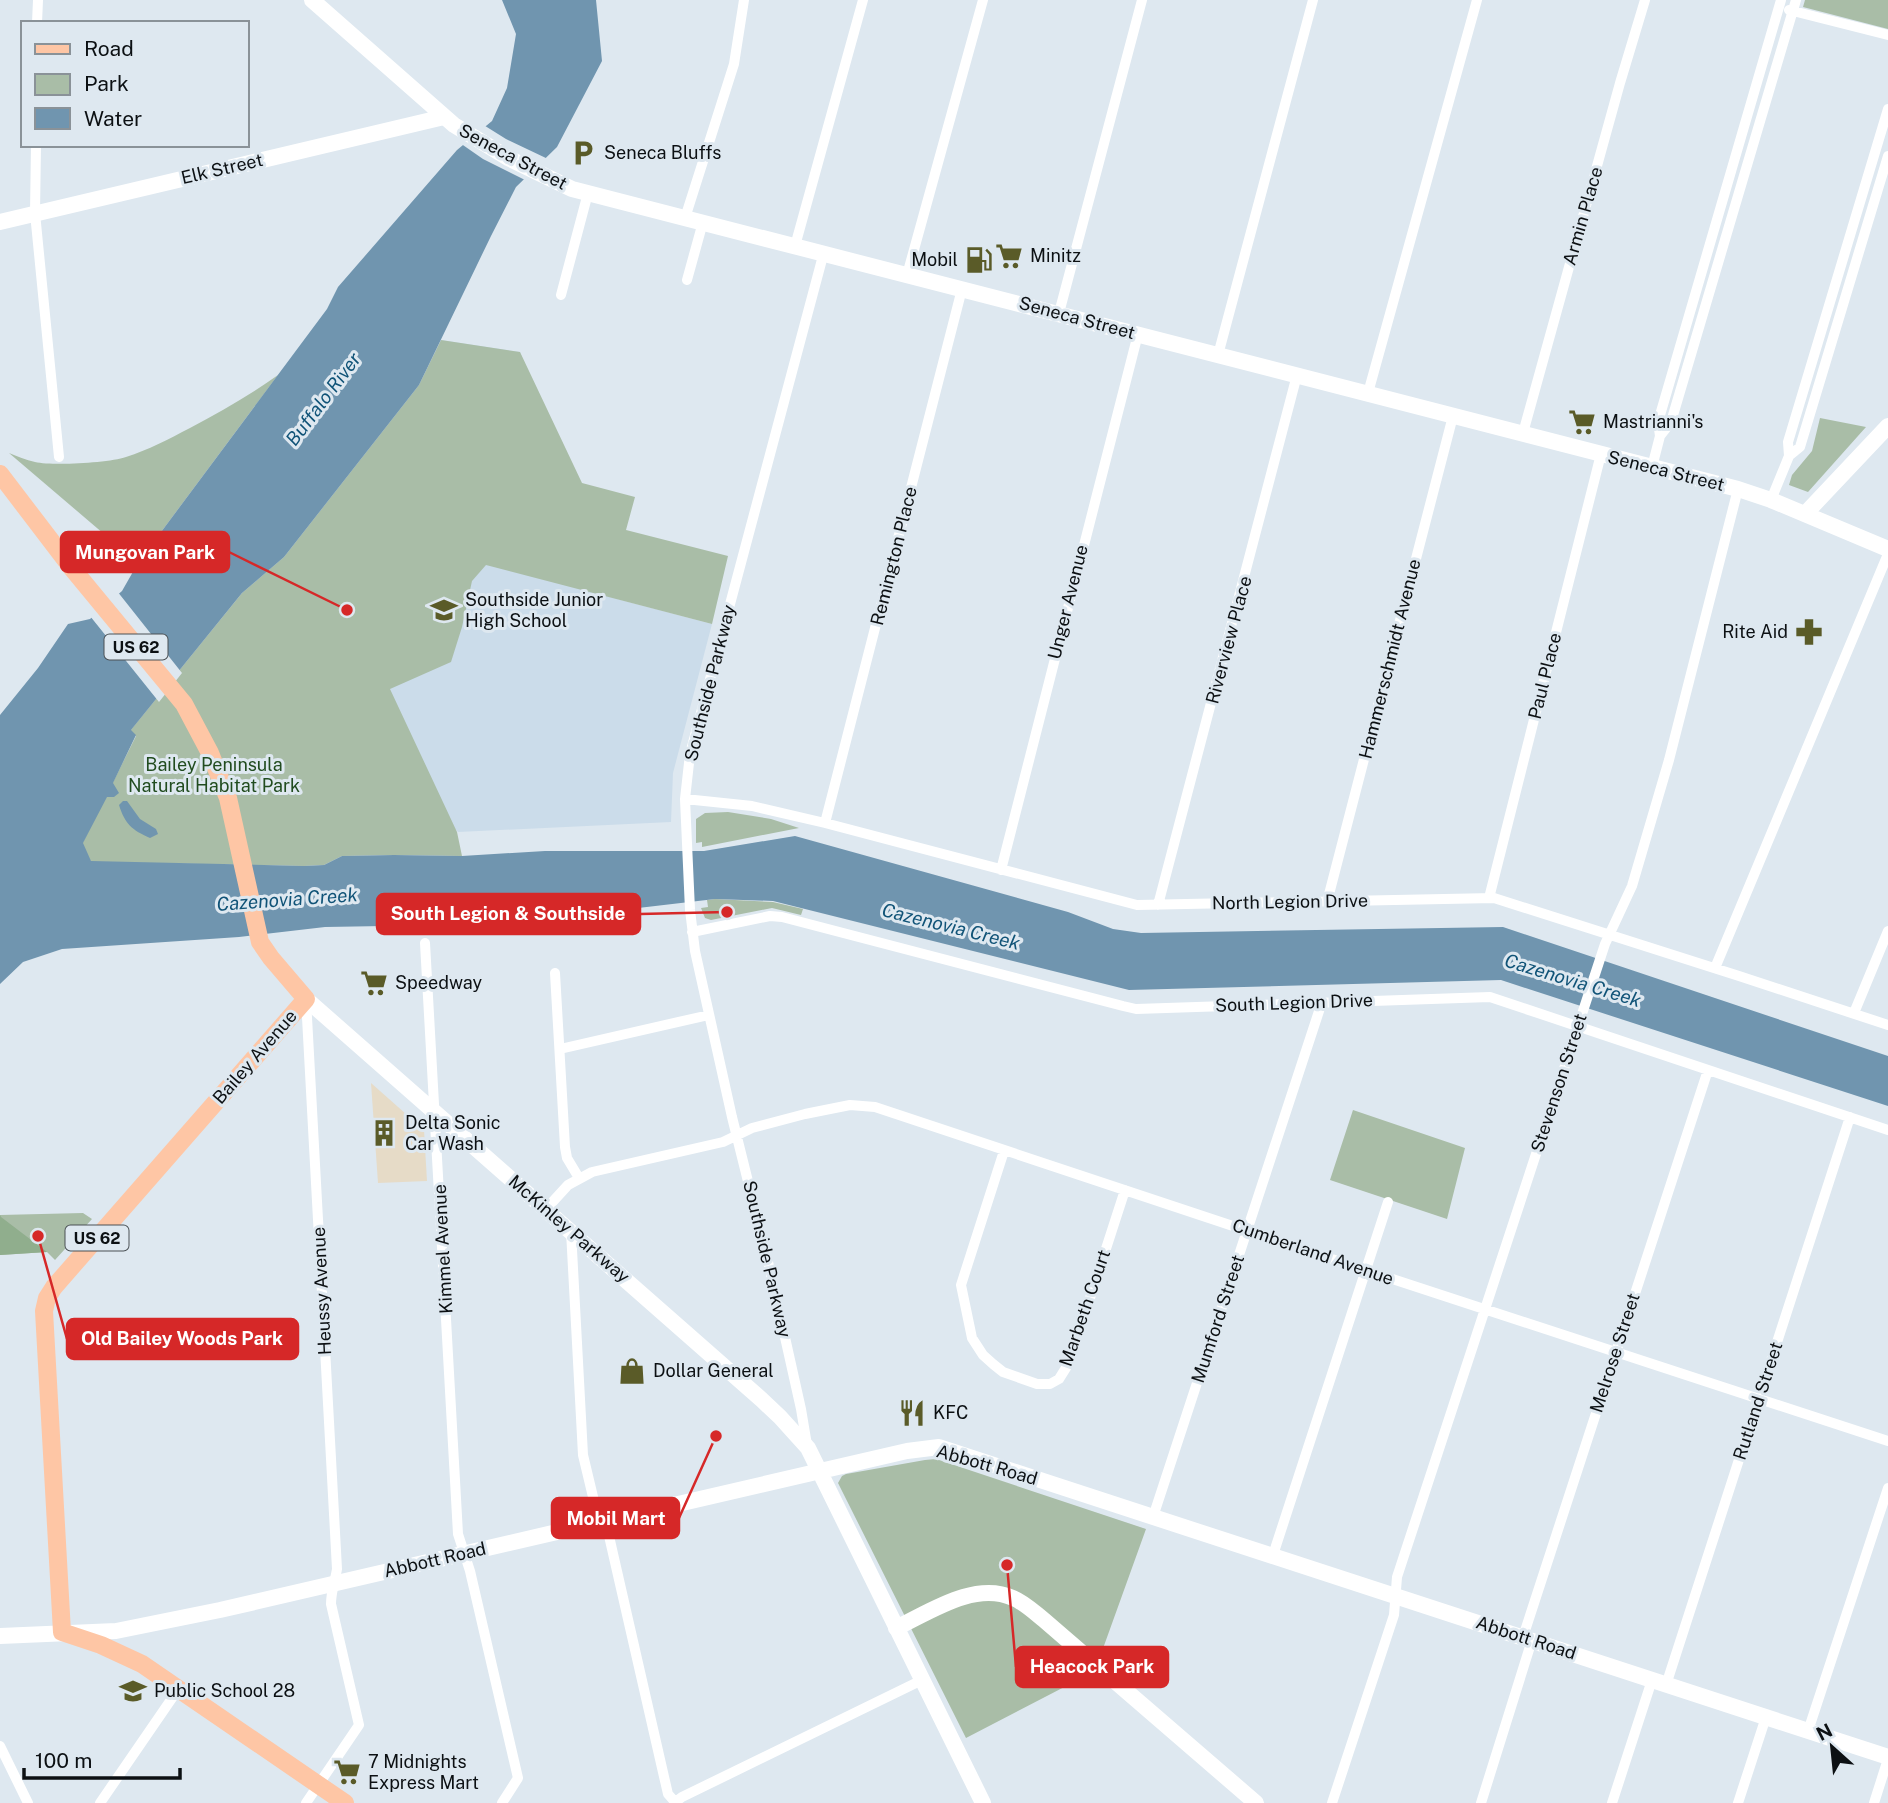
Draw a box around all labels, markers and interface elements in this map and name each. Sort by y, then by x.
legend [21,21,248,147]
text: Road [84,36,134,61]
text: Park [84,71,129,96]
text: Water [84,106,142,131]
street label: Seneca Street [456,119,571,194]
parking icon: Seneca Bluffs [568,138,598,168]
place label: Seneca Bluffs [604,142,721,163]
street label: Elk Street [179,149,265,188]
street label: Armin Place [1558,164,1607,268]
supermarket icon: Minitz [994,241,1024,271]
fuel station icon: Mobil [964,245,994,275]
place label: Minitz [1030,245,1081,266]
place label: Mobil [911,249,958,270]
street label: Seneca Street [1017,292,1138,343]
water label: Buffalo River [281,348,366,450]
supermarket icon: Mastrianni's [1567,407,1597,437]
place label: Mastrianni's [1603,411,1703,432]
street label: Seneca Street [1606,446,1727,495]
street label: Remington Place [866,484,921,627]
callout: Mungovan Park [61,532,229,572]
text: Mungovan Park [75,541,215,563]
street label: Unger Avenue [1043,542,1092,661]
street label: Hammerschmidt Avenue [1355,557,1425,761]
street label: Riverview Place [1201,574,1256,706]
place label: Southside Junior High School [465,589,603,631]
school or university icon: Southside Junior High School [429,595,459,625]
street label: Southside Parkway [680,602,739,763]
pharmacy icon: Rite Aid [1794,617,1824,647]
place label: Rite Aid [1722,621,1788,642]
street label: Paul Place [1524,630,1565,721]
road number: US 62 [104,634,168,660]
park label: Bailey Peninsula Natural Habitat Park [128,754,300,796]
water label: Cazenovia Creek [216,883,359,915]
street label: North Legion Drive [1212,890,1368,913]
callout: South Legion & Southside [377,894,640,934]
water label: Cazenovia Creek [880,898,1023,954]
text: South Legion & Southside [391,902,625,924]
water label: Cazenovia Creek [1502,949,1645,1011]
supermarket icon: Speedway [359,968,389,998]
place label: Speedway [395,972,482,993]
street label: South Legion Drive [1215,989,1373,1016]
street label: Bailey Avenue [208,1005,301,1108]
street label: Stevenson Street [1526,1011,1591,1155]
place label: Delta Sonic Car Wash [405,1112,501,1154]
building icon: Delta Sonic Car Wash [369,1118,399,1148]
street label: McKinley Parkway [505,1170,634,1287]
street label: Southside Parkway [739,1178,796,1340]
street label: Kimmel Avenue [429,1184,456,1314]
street label: Cumberland Avenue [1230,1214,1397,1289]
road number: US 62 [66,1226,128,1250]
street label: Heussy Avenue [308,1226,335,1356]
street label: Marbeth Court [1055,1247,1114,1369]
street label: Mumford Street [1187,1252,1248,1386]
street label: Melrose Street [1585,1290,1644,1415]
callout: Old Bailey Woods Park [67,1319,298,1359]
text: Old Bailey Woods Park [81,1327,283,1349]
street label: Rutland Street [1729,1339,1786,1463]
shop icon: Dollar General [617,1356,647,1386]
place label: Dollar General [653,1360,774,1381]
restaurant icon: KFC [897,1398,927,1428]
place label: KFC [933,1402,968,1423]
street label: Abbott Road [934,1440,1040,1489]
callout: Mobil Mart [552,1498,679,1538]
text: Mobil Mart [566,1507,666,1529]
street label: Abbott Road [382,1538,488,1581]
street label: Abbott Road [1473,1611,1579,1664]
callout: Heacock Park [1016,1647,1168,1687]
text: Heacock Park [1030,1655,1154,1677]
school or university icon: Public School 28 [118,1676,148,1706]
place label: Public School 28 [154,1680,295,1701]
north arrow [1797,1712,1867,1782]
text: N [1813,1719,1836,1745]
scale bar [24,1736,180,1780]
text: 100 m [35,1748,92,1773]
place label: 7 Midnights Express Mart [368,1751,479,1793]
supermarket icon: 7 Midnights Express Mart [332,1757,362,1787]

